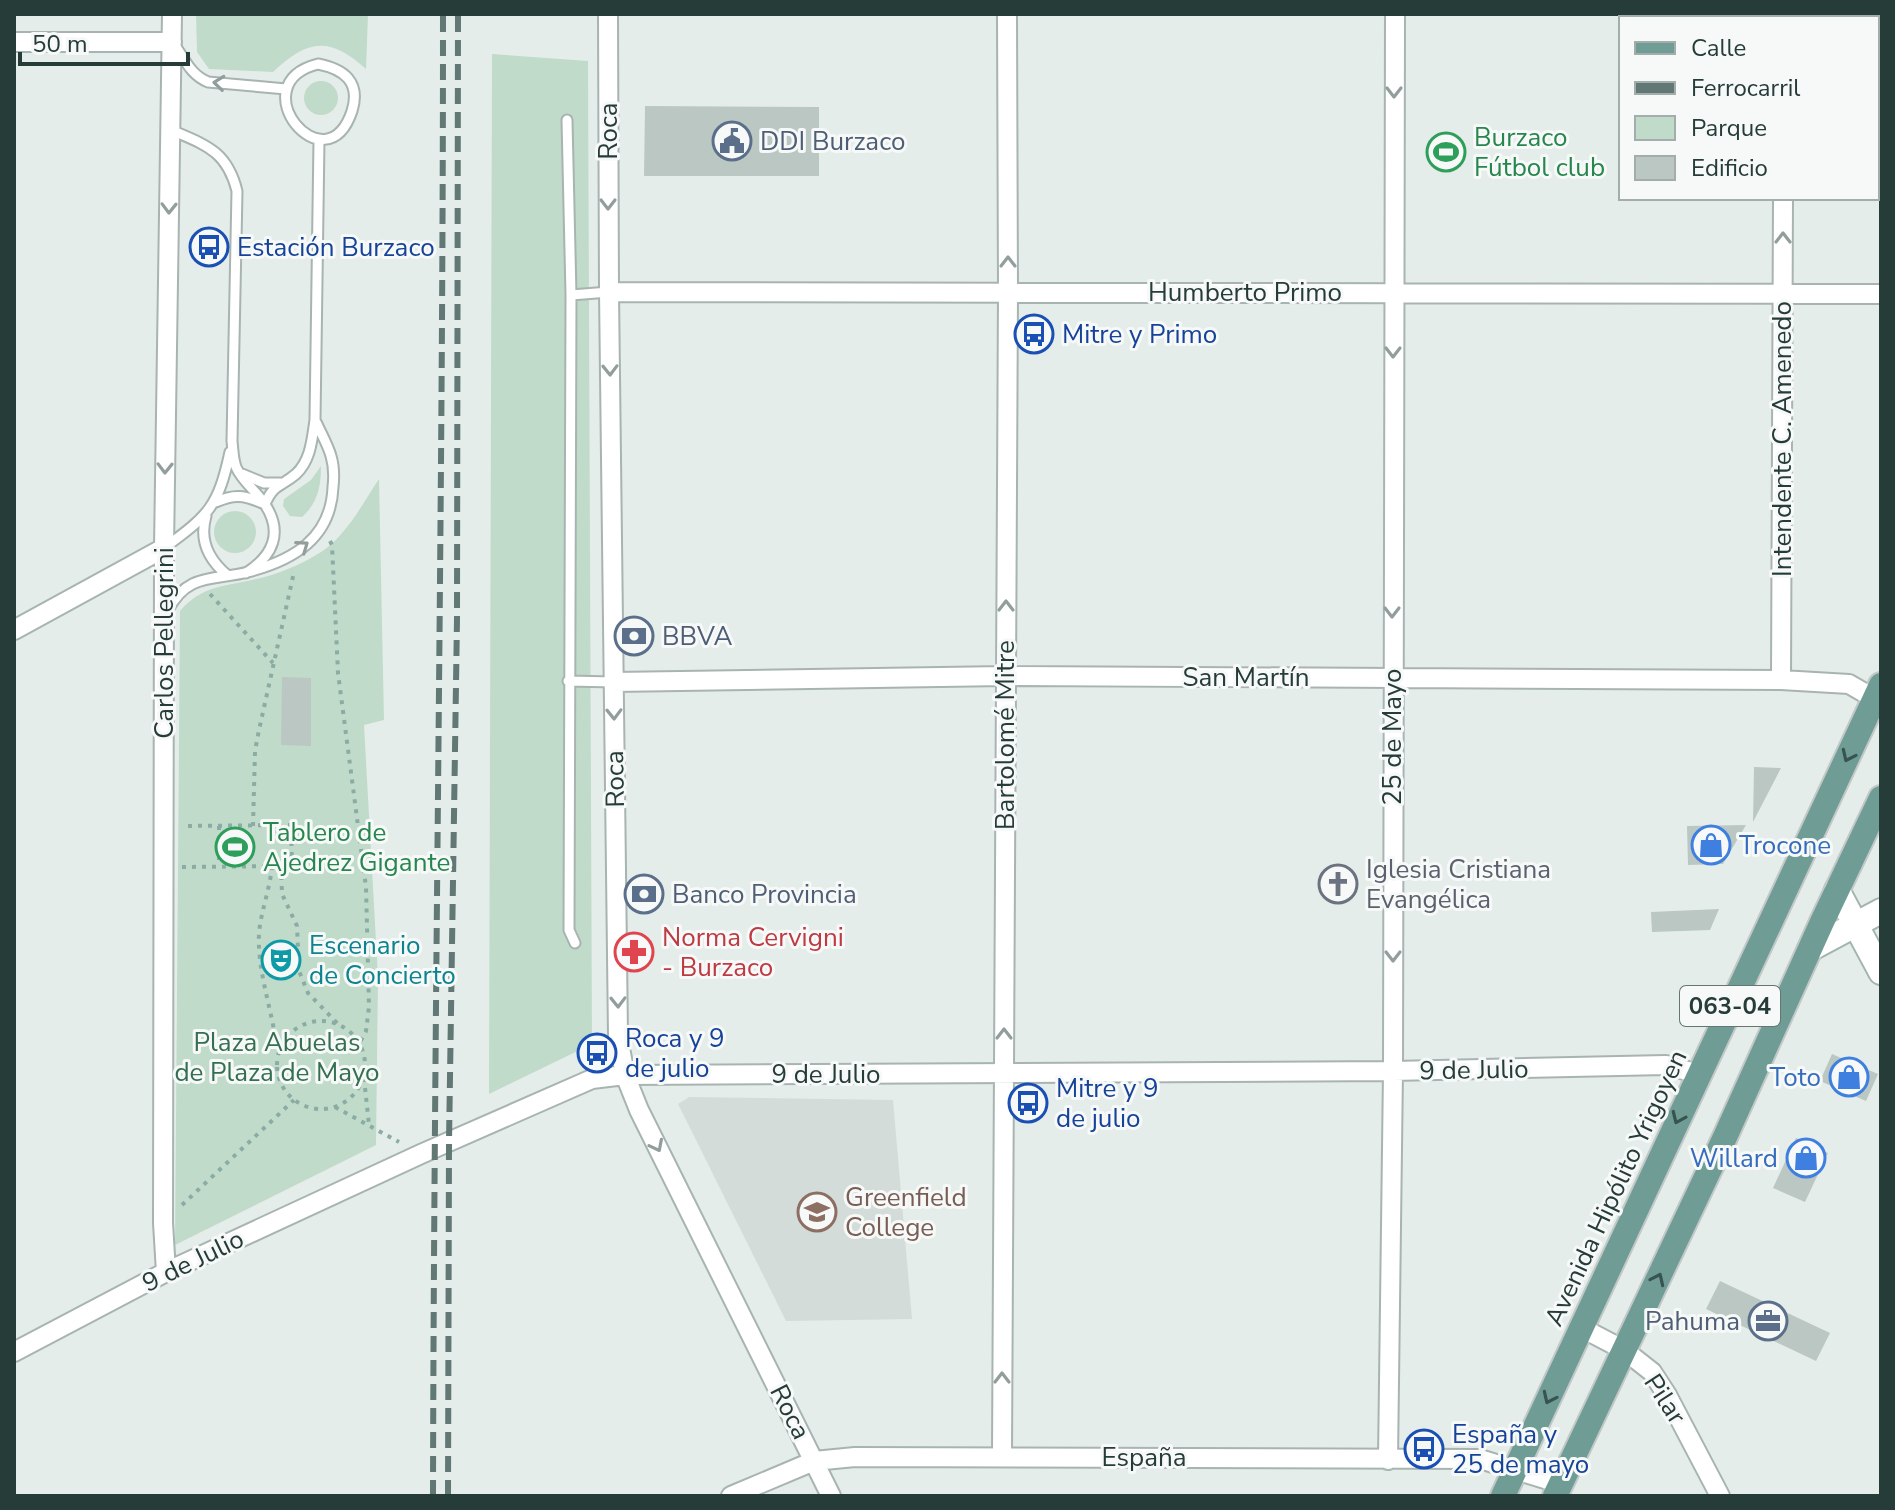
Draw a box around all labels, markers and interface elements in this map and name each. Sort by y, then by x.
scale bar [20,16,188,66]
legend [1619,16,1879,200]
text: 50 m [32,28,88,60]
text: Calle [1691,32,1746,64]
text: Ferrocarril [1691,72,1800,104]
one-way arrow [213,74,226,91]
one-way arrow [1385,86,1403,99]
street label: Roca [591,102,626,160]
text: Parque [1691,112,1767,144]
public building icon: DDI Burzaco [711,120,753,162]
place label: Burzaco Fútbol club [1474,120,1605,185]
place label: DDI Burzaco [760,124,905,159]
sports icon: Burzaco Fútbol club [1425,131,1467,173]
text: Edificio [1691,152,1768,184]
one-way arrow [599,198,617,211]
one-way arrow [161,202,178,215]
bus stop icon: Estación Burzaco [188,226,230,268]
place label: Estación Burzaco [237,230,435,265]
one-way arrow [1774,231,1792,244]
one-way arrow [999,255,1017,268]
street label: Humberto Primo [1148,275,1342,310]
street label: Intendente C. Amenedo [1765,301,1800,577]
bus stop icon: Mitre y Primo [1013,313,1055,355]
place label: Mitre y Primo [1062,317,1217,352]
one-way arrow [1384,346,1402,359]
one-way arrow [601,364,618,377]
one-way arrow [156,462,174,475]
one-way arrow [294,541,308,556]
street label: Carlos Pellegrini [147,547,182,739]
one-way arrow [997,599,1015,612]
one-way arrow [1383,606,1401,619]
bank icon: BBVA [613,615,655,657]
place label: BBVA [662,619,732,654]
street label: Bartolomé Mitre [988,640,1023,830]
street label: San Martín [1182,660,1310,695]
street label: 25 de Mayo [1375,668,1410,806]
one-way arrow [605,708,623,721]
one-way arrow [1842,748,1858,762]
street label: Roca [597,750,633,808]
place label: Tablero de Ajedrez Gigante [263,815,450,880]
shop icon: Trocone [1690,824,1732,866]
sports icon: Tablero de Ajedrez Gigante [214,826,256,868]
place label: Trocone [1739,828,1831,863]
place label: Iglesia Cristiana Evangélica [1366,852,1551,917]
church icon: Iglesia Cristiana Evangélica [1317,863,1359,905]
bank icon: Banco Provincia [623,873,665,915]
place label: Banco Provincia [672,877,857,912]
place label: Norma Cervigni - Burzaco [662,920,844,985]
place label: Escenario de Concierto [309,928,456,993]
pharmacy icon: Norma Cervigni - Burzaco [613,931,655,973]
theatre icon: Escenario de Concierto [260,939,302,981]
one-way arrow [1384,950,1402,963]
road number: 063-04 [1680,986,1780,1026]
one-way arrow [609,996,627,1009]
place label: Roca y 9 de julio [625,1021,725,1086]
park label: Plaza Abuelas de Plaza de Mayo [174,1025,380,1090]
one-way arrow [995,1027,1013,1040]
bus stop icon: Roca y 9 de julio [576,1032,618,1074]
street label: Avenida Hipólito Yrigoyen [1537,1044,1695,1332]
street label: 9 de Julio [1419,1052,1529,1088]
shop icon: Toto [1828,1056,1870,1098]
street label: 9 de Julio [771,1057,881,1092]
place label: Toto [1770,1060,1821,1095]
place label: Mitre y 9 de julio [1056,1071,1159,1136]
bus stop icon: Mitre y 9 de julio [1007,1082,1049,1124]
one-way arrow [1672,1110,1688,1124]
one-way arrow [647,1137,662,1152]
shop icon: Willard [1785,1137,1827,1179]
place label: Willard [1690,1141,1778,1176]
place label: Greenfield College [845,1180,967,1245]
school or university icon: Greenfield College [796,1191,838,1233]
street label: 9 de Julio [136,1221,250,1301]
one-way arrow [1648,1273,1664,1288]
office icon: Pahuma [1747,1300,1789,1342]
place label: Pahuma [1645,1304,1740,1339]
street label: Pilar [1636,1367,1695,1431]
one-way arrow [993,1371,1011,1384]
street label: Roca [761,1379,819,1445]
one-way arrow [1543,1390,1559,1405]
place label: España y 25 de mayo [1452,1417,1589,1482]
bus stop icon: España y 25 de mayo [1403,1428,1445,1470]
street label: España [1102,1440,1186,1475]

